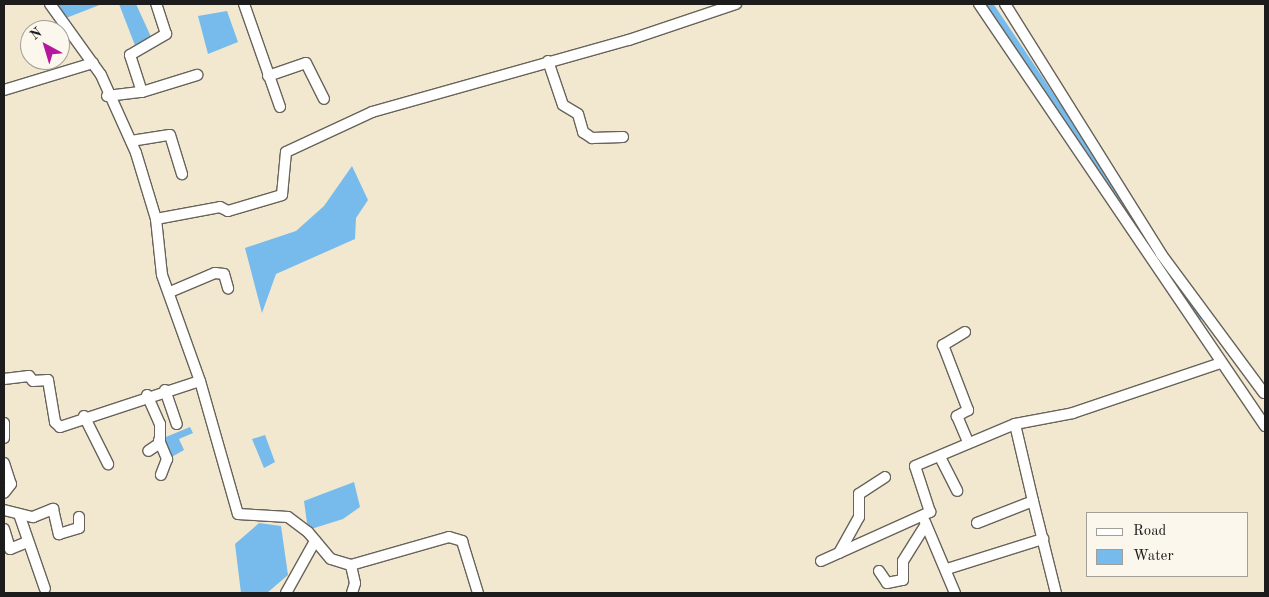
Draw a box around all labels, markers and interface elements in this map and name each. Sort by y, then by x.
north arrow [20,20,70,70]
text: N [28,25,45,43]
legend [1086,512,1249,577]
text: Road [1133,524,1166,539]
text: Water [1133,549,1174,564]

